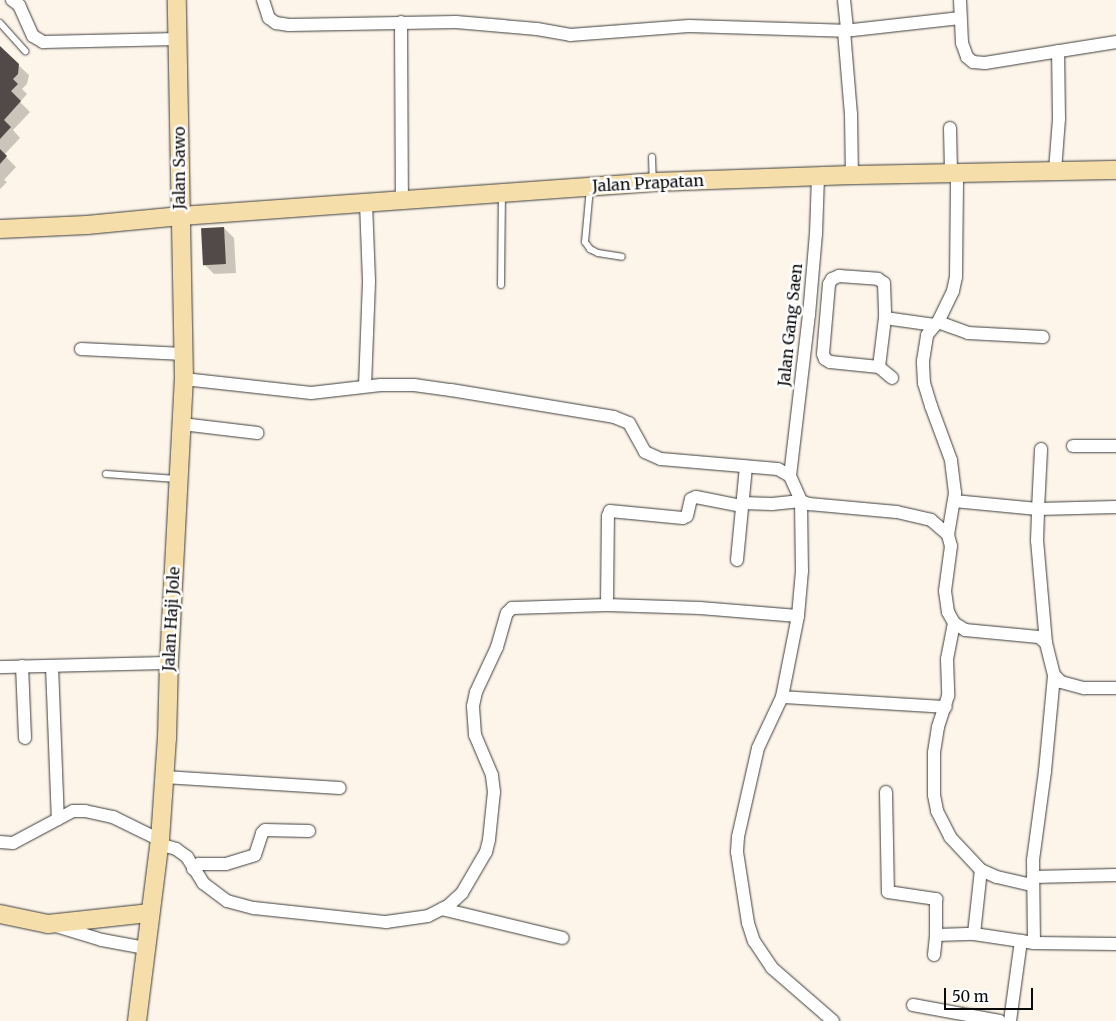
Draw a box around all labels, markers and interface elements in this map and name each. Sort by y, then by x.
street label: Jalan Sawo [169,126,189,210]
street label: Jalan Prapatan [592,170,704,196]
street label: Jalan Gang Saen [774,263,806,387]
street label: Jalan Haji Jole [159,566,183,672]
scale bar [946,978,1035,1010]
text: 50 m [952,987,989,1006]

